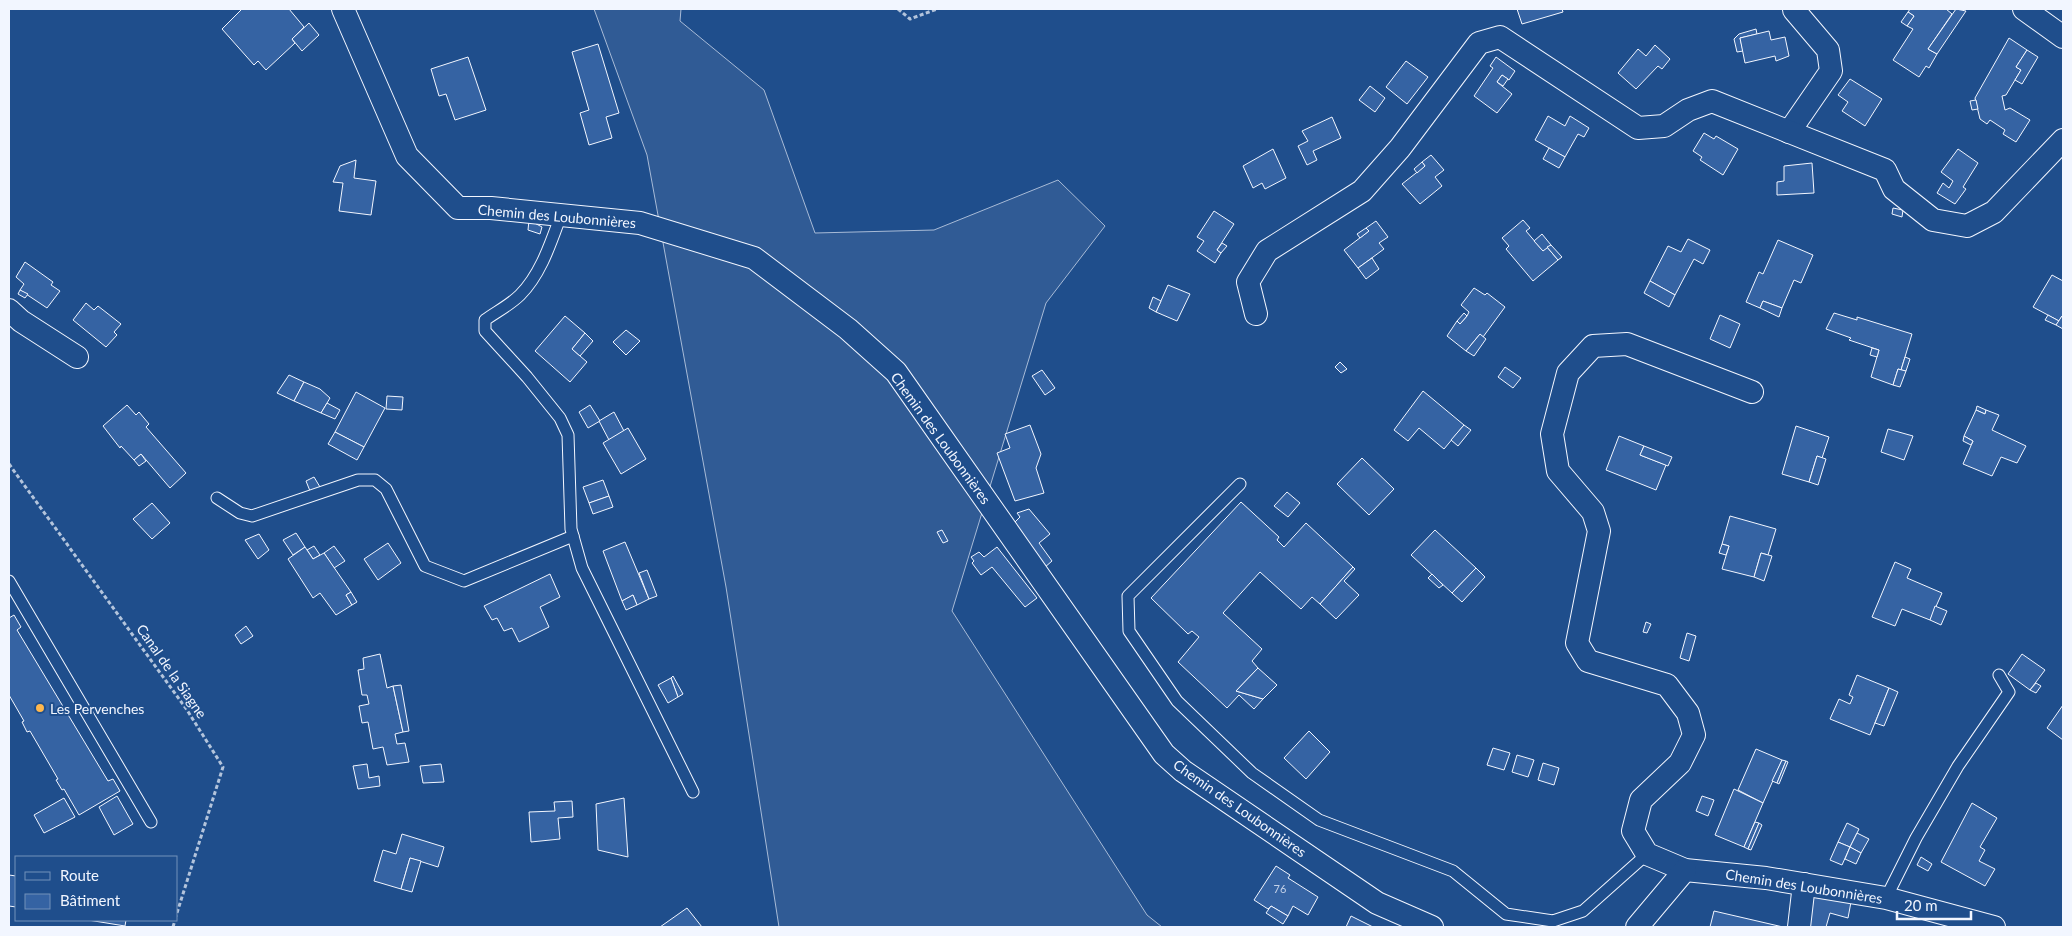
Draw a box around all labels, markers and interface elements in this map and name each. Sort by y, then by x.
street label: Chemin des Loubonnières [477,201,637,231]
street label: Chemin des Loubonnières [888,369,994,507]
street label: Canal de la Siagne [133,621,211,721]
place label: Les Pervenches [50,700,144,717]
marker: Les Pervenches [34,702,46,714]
street label: Chemin des Loubonnières [1170,756,1310,860]
legend [15,856,178,921]
street label: Chemin des Loubonnières [1724,865,1884,907]
text: Route [60,866,99,884]
house number: 76 [1274,882,1286,895]
scale bar [1897,888,1971,920]
text: Bâtiment [60,891,121,909]
text: 20 m [1904,896,1938,914]

